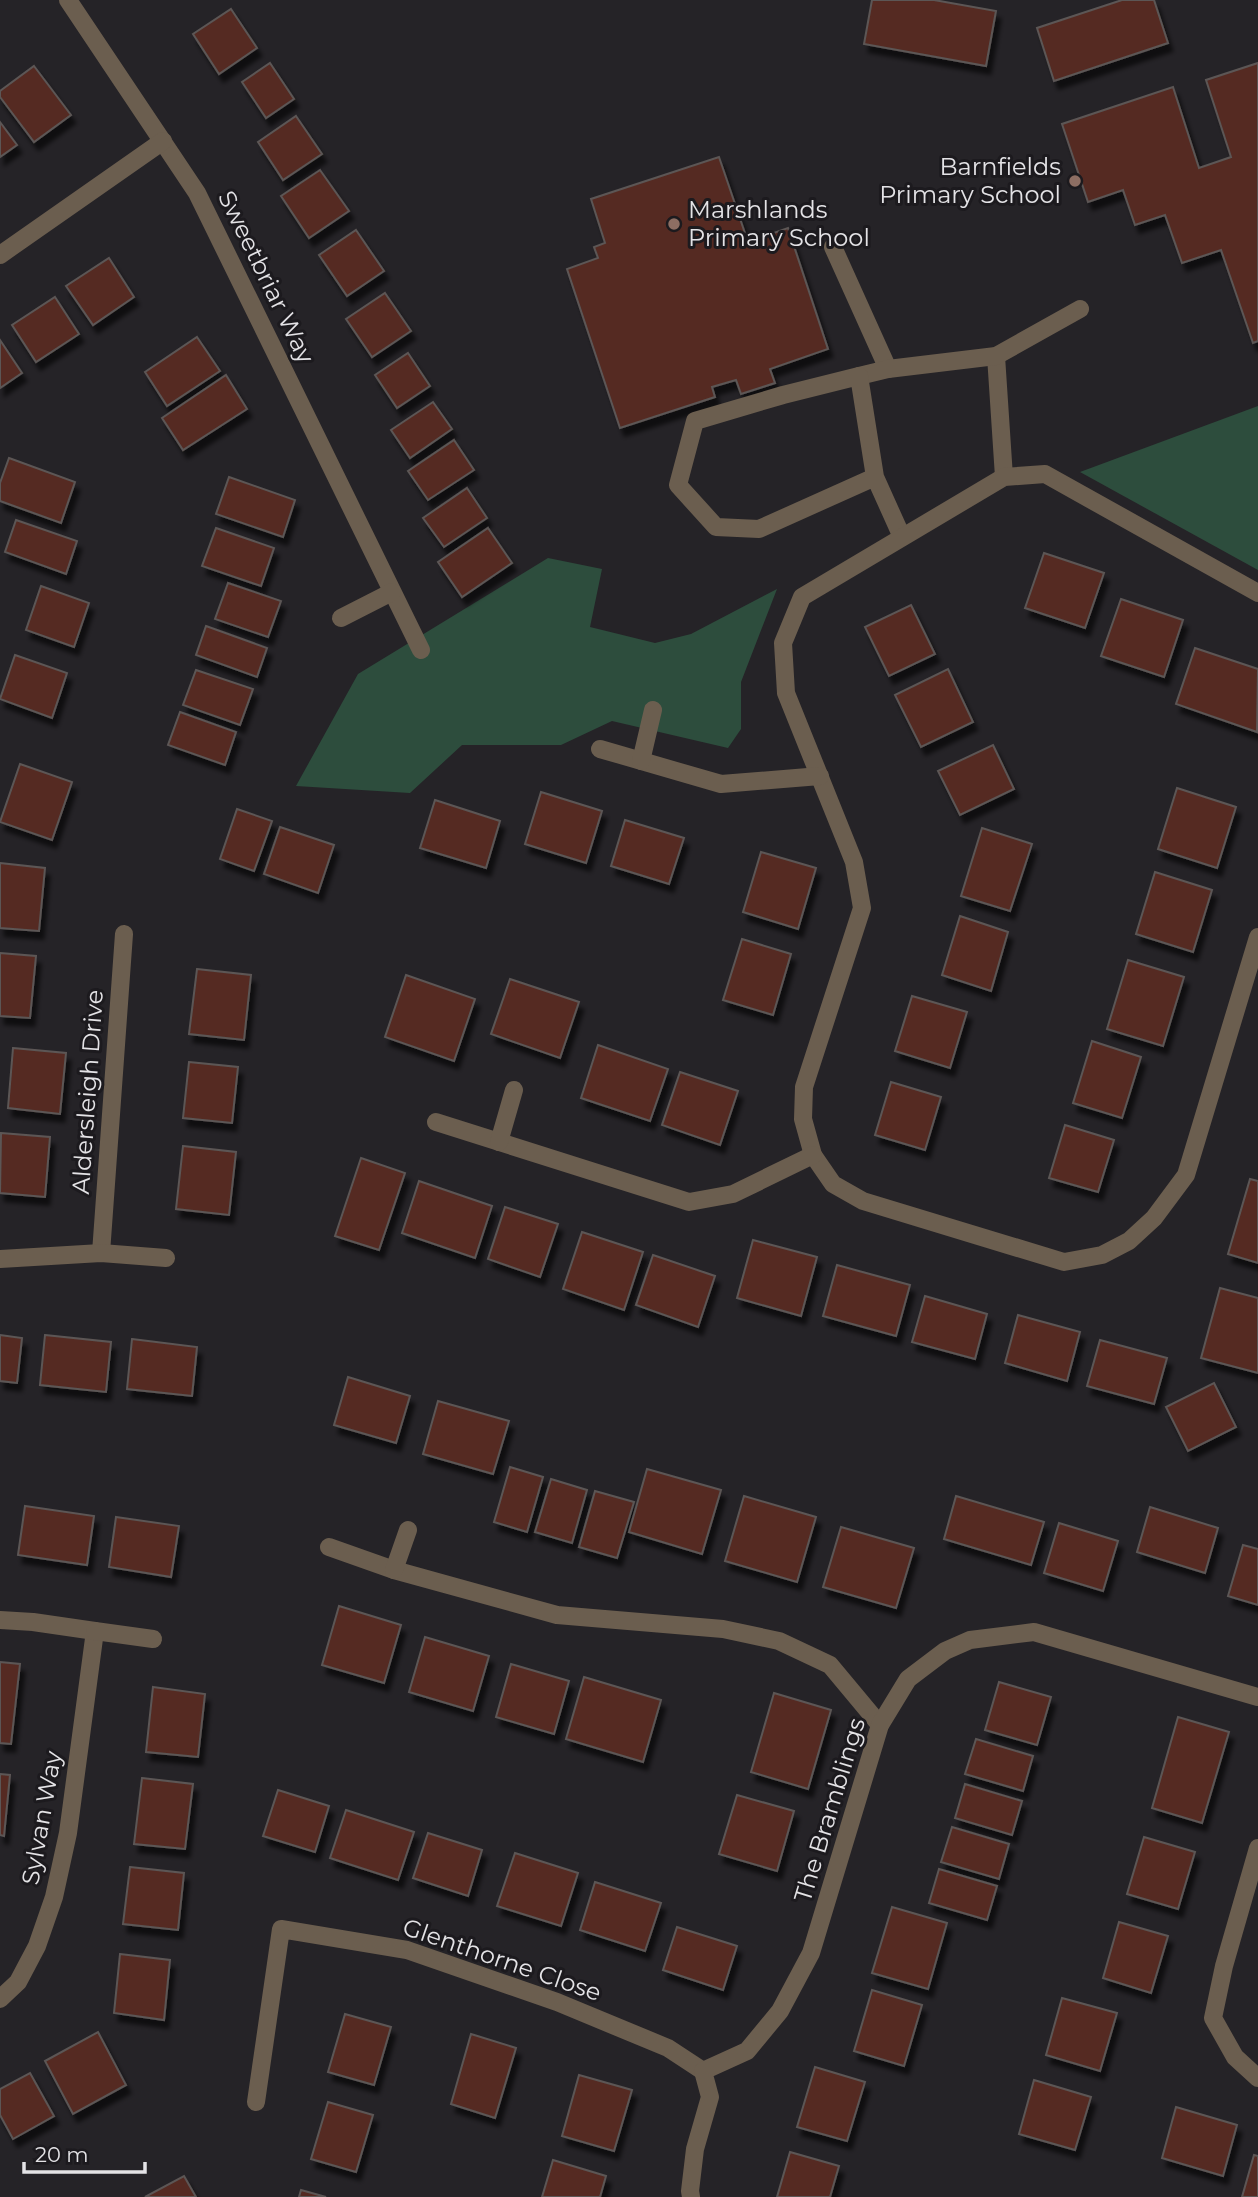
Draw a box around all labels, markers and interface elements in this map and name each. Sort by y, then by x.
place label: Barnfields Primary School [879,152,1061,209]
marker: Barnfields Primary School [1067,173,1083,189]
street label: Sweetbriar Way [212,186,321,368]
place label: Marshlands Primary School [688,195,870,252]
marker: Marshlands Primary School [666,216,682,232]
street label: Aldersleigh Drive [66,989,109,1195]
street label: The Bramblings [788,1714,871,1905]
street label: Sylvan Way [15,1749,68,1887]
street label: Glenthorne Close [399,1912,605,2007]
scale bar [24,2130,145,2174]
text: 20 m [35,2142,89,2167]

